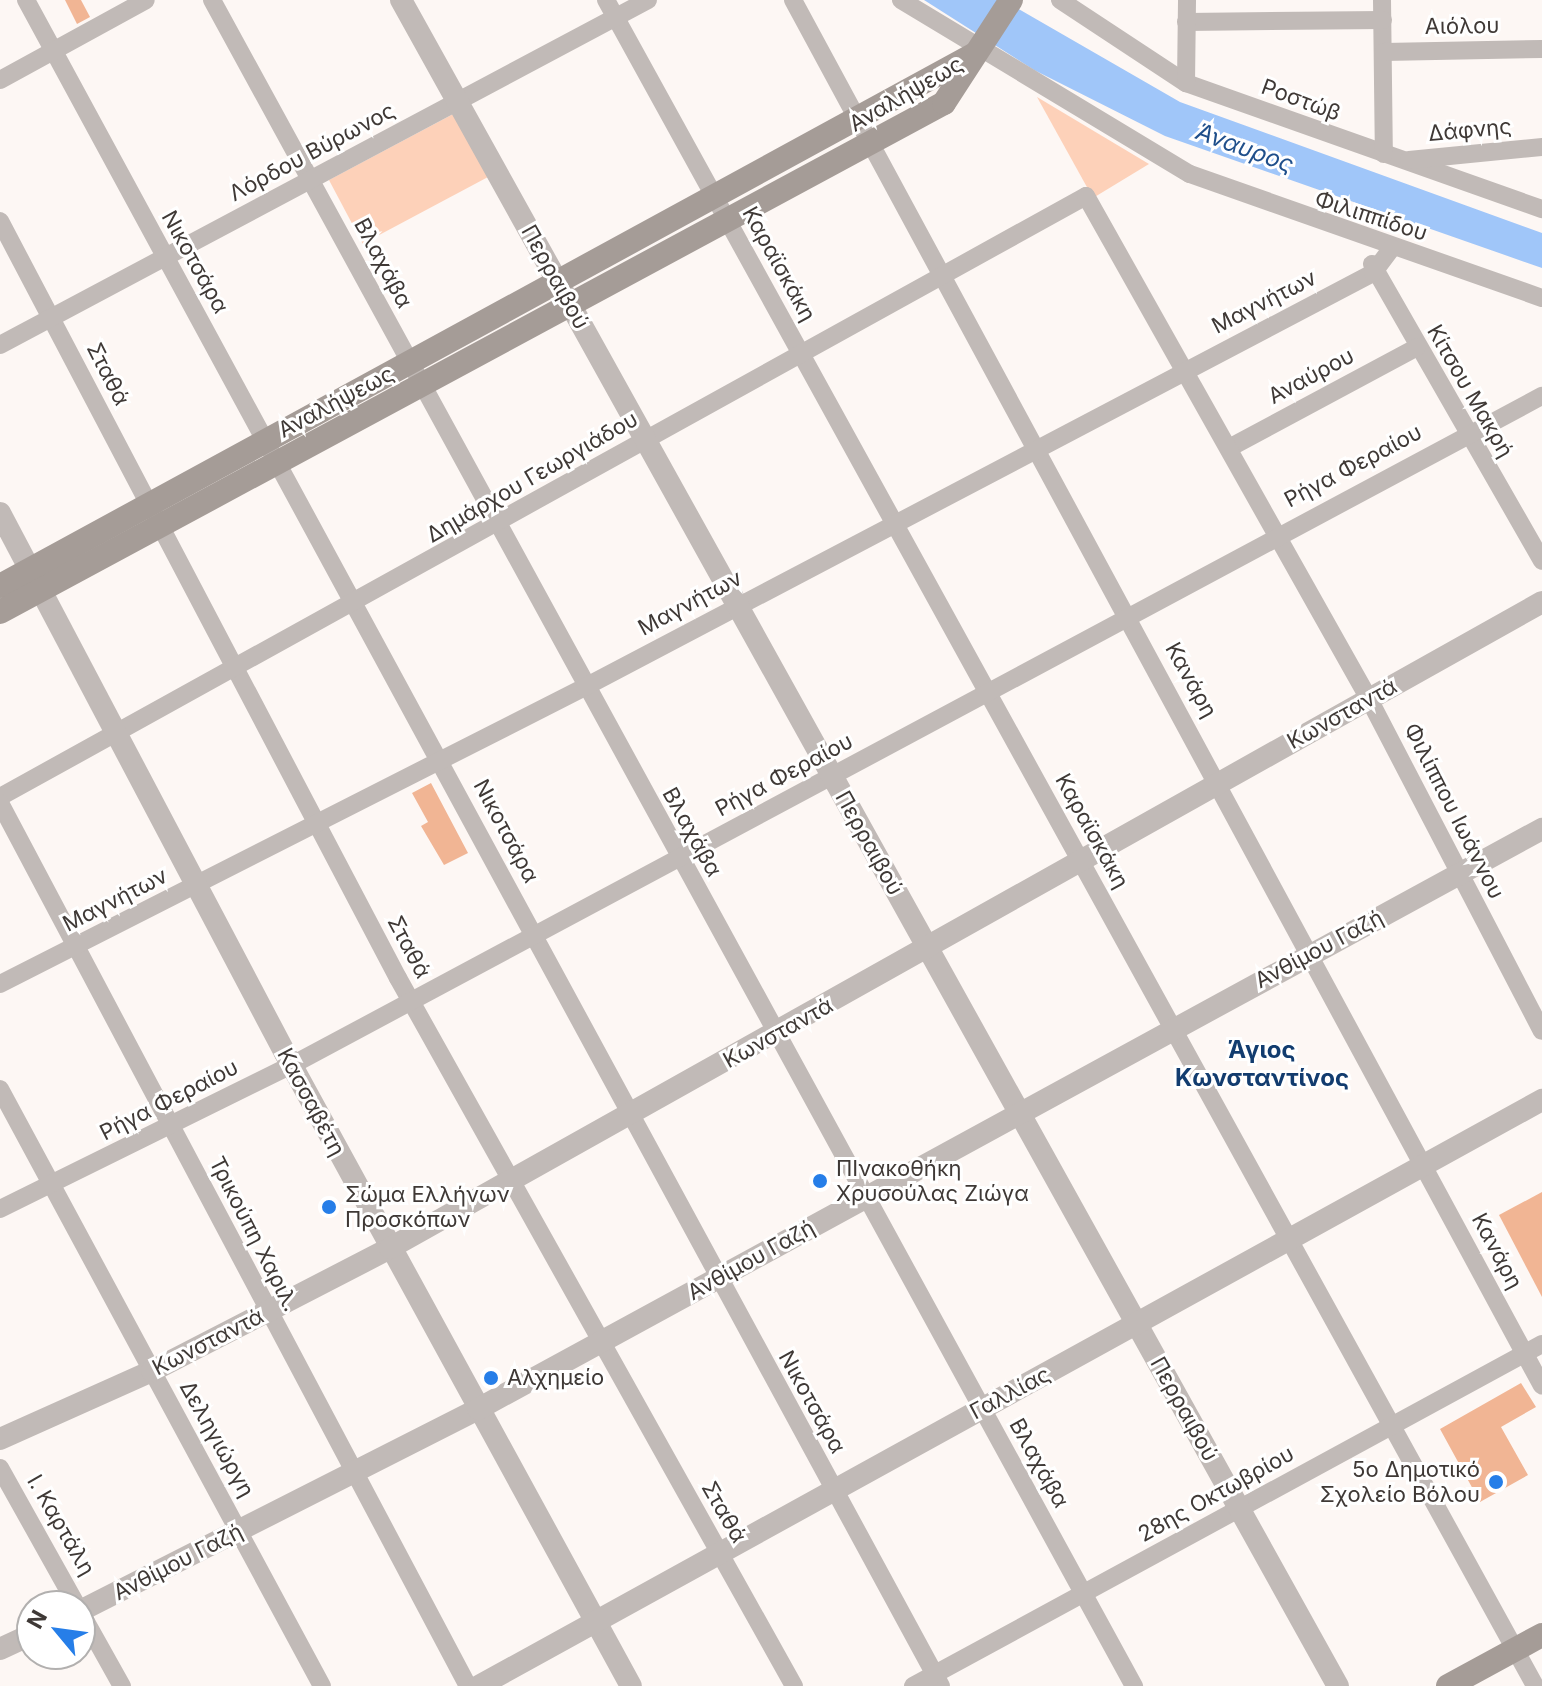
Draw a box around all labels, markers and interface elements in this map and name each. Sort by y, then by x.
street label: Αιόλου [1424,12,1500,40]
street label: Αναλήψεως [844,51,968,137]
street label: Ροστώβ [1258,74,1344,126]
street label: Λόρδου Βύρωνος [225,97,399,207]
street label: Δάφνης [1427,113,1513,147]
water label: Άναυρος [1192,117,1298,179]
street label: Φιλιππίδου [1311,185,1431,247]
street label: Καραϊσκάκη [737,202,821,326]
street label: Νικοτσάρα [156,206,234,318]
street label: Βλαχάβα [348,214,418,312]
street label: Περραιβού [516,220,594,334]
street label: Μαγνήτων [1207,264,1321,340]
street label: Κίτσου Μακρή [1421,320,1519,462]
street label: Σταθά [81,338,135,410]
street label: Αναύρου [1264,342,1358,410]
street label: Αναλήψεως [274,361,398,443]
street label: Δημάρχου Γεωργιάδου [422,406,642,548]
street label: Ρήγα Φεραίου [1280,419,1426,513]
street label: Μαγνήτων [634,565,746,641]
street label: Κανάρη [1160,638,1222,722]
street label: Κωνσταντά [1283,673,1401,755]
street label: Φιλίππου Ιωάννου [1398,719,1510,903]
street label: Ρήγα Φεραίου [711,728,857,822]
street label: Καραϊσκάκη [1050,769,1134,893]
street label: Νικοτσάρα [468,775,544,887]
street label: Βλαχάβα [657,783,727,881]
street label: Περραιβού [830,786,908,900]
street label: Μαγνήτων [58,862,172,938]
street label: Ανθίμου Γαζή [1250,904,1388,994]
street label: Σταθά [382,911,436,983]
street label: Κωνσταντά [719,992,837,1074]
district label: Άγιος Κωνσταντίνος [1175,1036,1349,1092]
street label: Κασσαβέτη [272,1044,350,1160]
street label: Ρήγα Φεραίου [95,1054,243,1146]
street label: Τρικούπη Χαριλ. [204,1152,304,1316]
place label: ΠΙνακοθήκη Χρυσούλας Ζιώγα [836,1155,1029,1206]
marker: ΠΙνακοθήκη Χρυσούλας Ζιώγα [811,1172,829,1190]
place label: Σώμα Ελλήνων Προσκόπων [345,1181,510,1232]
marker: Σώμα Ελλήνων Προσκόπων [320,1198,338,1216]
street label: Κανάρη [1466,1209,1528,1293]
street label: Ανθίμου Γαζή [683,1214,819,1306]
street label: Κωνσταντά [148,1303,268,1381]
street label: Νικοτσάρα [773,1346,851,1458]
street label: Περραιβού [1145,1352,1223,1466]
street label: Γαλλίας [965,1361,1055,1425]
place label: Αλχημείο [507,1365,604,1391]
marker: Αλχημείο [482,1369,500,1387]
street label: Δεληγιώργη [174,1376,260,1502]
street label: Βλαχάβα [1004,1414,1074,1512]
street label: 28ης Οκτωβρίου [1134,1440,1298,1548]
place label: 5ο Δημοτικό Σχολείο Βόλου [1320,1456,1480,1508]
street label: Ι. Καρτάλη [22,1470,100,1580]
marker: 5ο Δημοτικό Σχολείο Βόλου [1487,1473,1505,1491]
street label: Σταθά [696,1477,752,1547]
street label: Ανθίμου Γαζή [109,1518,247,1606]
north arrow [16,1590,96,1670]
text: N [21,1606,52,1633]

